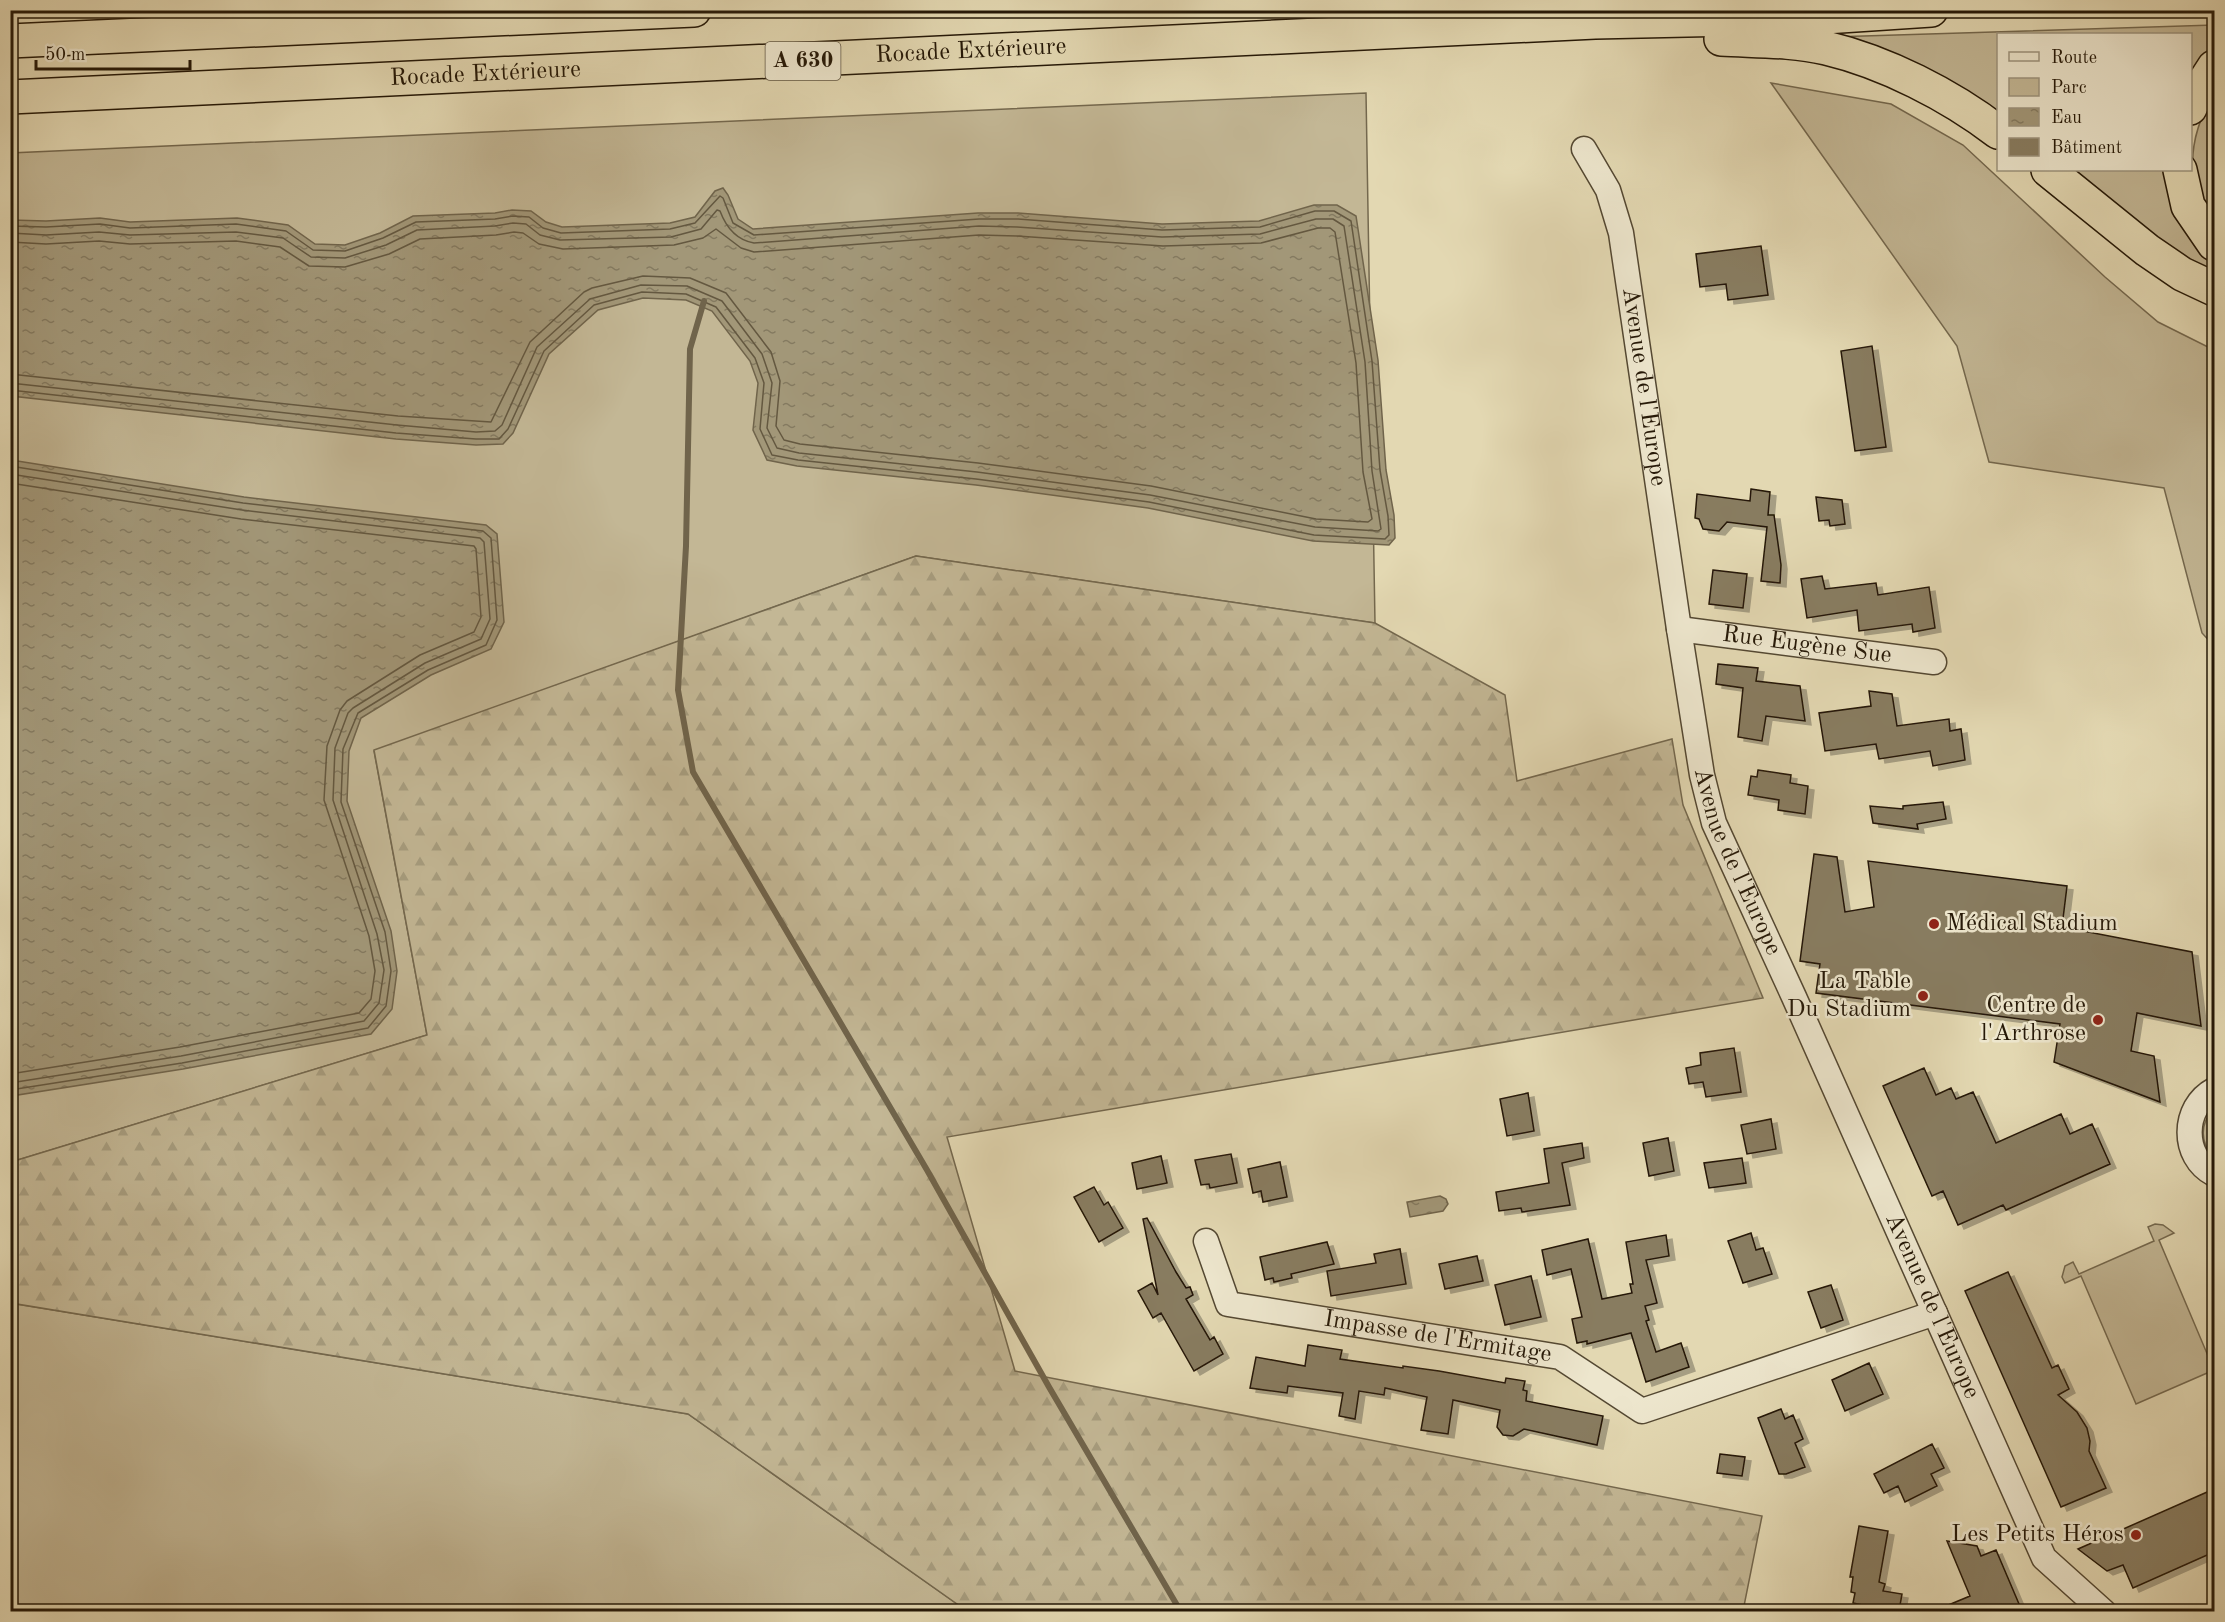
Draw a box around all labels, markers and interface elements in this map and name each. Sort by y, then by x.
scale bar [36,33,190,71]
legend [1997,33,2192,171]
street label: Rocade Extérieure [875,35,1067,68]
road number: A 630 [766,42,840,80]
text: 50 m [45,46,85,64]
text: Route [2051,49,2097,67]
street label: Rocade Extérieure [389,58,582,91]
text: Parc [2051,79,2087,97]
text: Eau [2051,109,2082,127]
text: Bâtiment [2051,139,2122,157]
street label: Avenue de l'Europe [1617,286,1670,488]
street label: Rue Eugène Sue [1721,623,1893,668]
street label: Avenue de l'Europe [1689,766,1785,959]
place label: Médical Stadium [1946,912,2118,936]
marker: Médical Stadium [1927,917,1941,931]
place label: La Table Du Stadium [1787,970,1911,1022]
marker: La Table Du Stadium [1916,989,1930,1003]
place label: Centre de l'Arthrose [1981,994,2086,1046]
marker: Centre de l'Arthrose [2091,1013,2105,1027]
street label: Avenue de l'Europe [1880,1210,1984,1403]
street label: Impasse de l'Ermitage [1322,1307,1553,1367]
place label: Les Petits Héros [1951,1523,2124,1547]
marker: Les Petits Héros [2129,1528,2143,1542]

